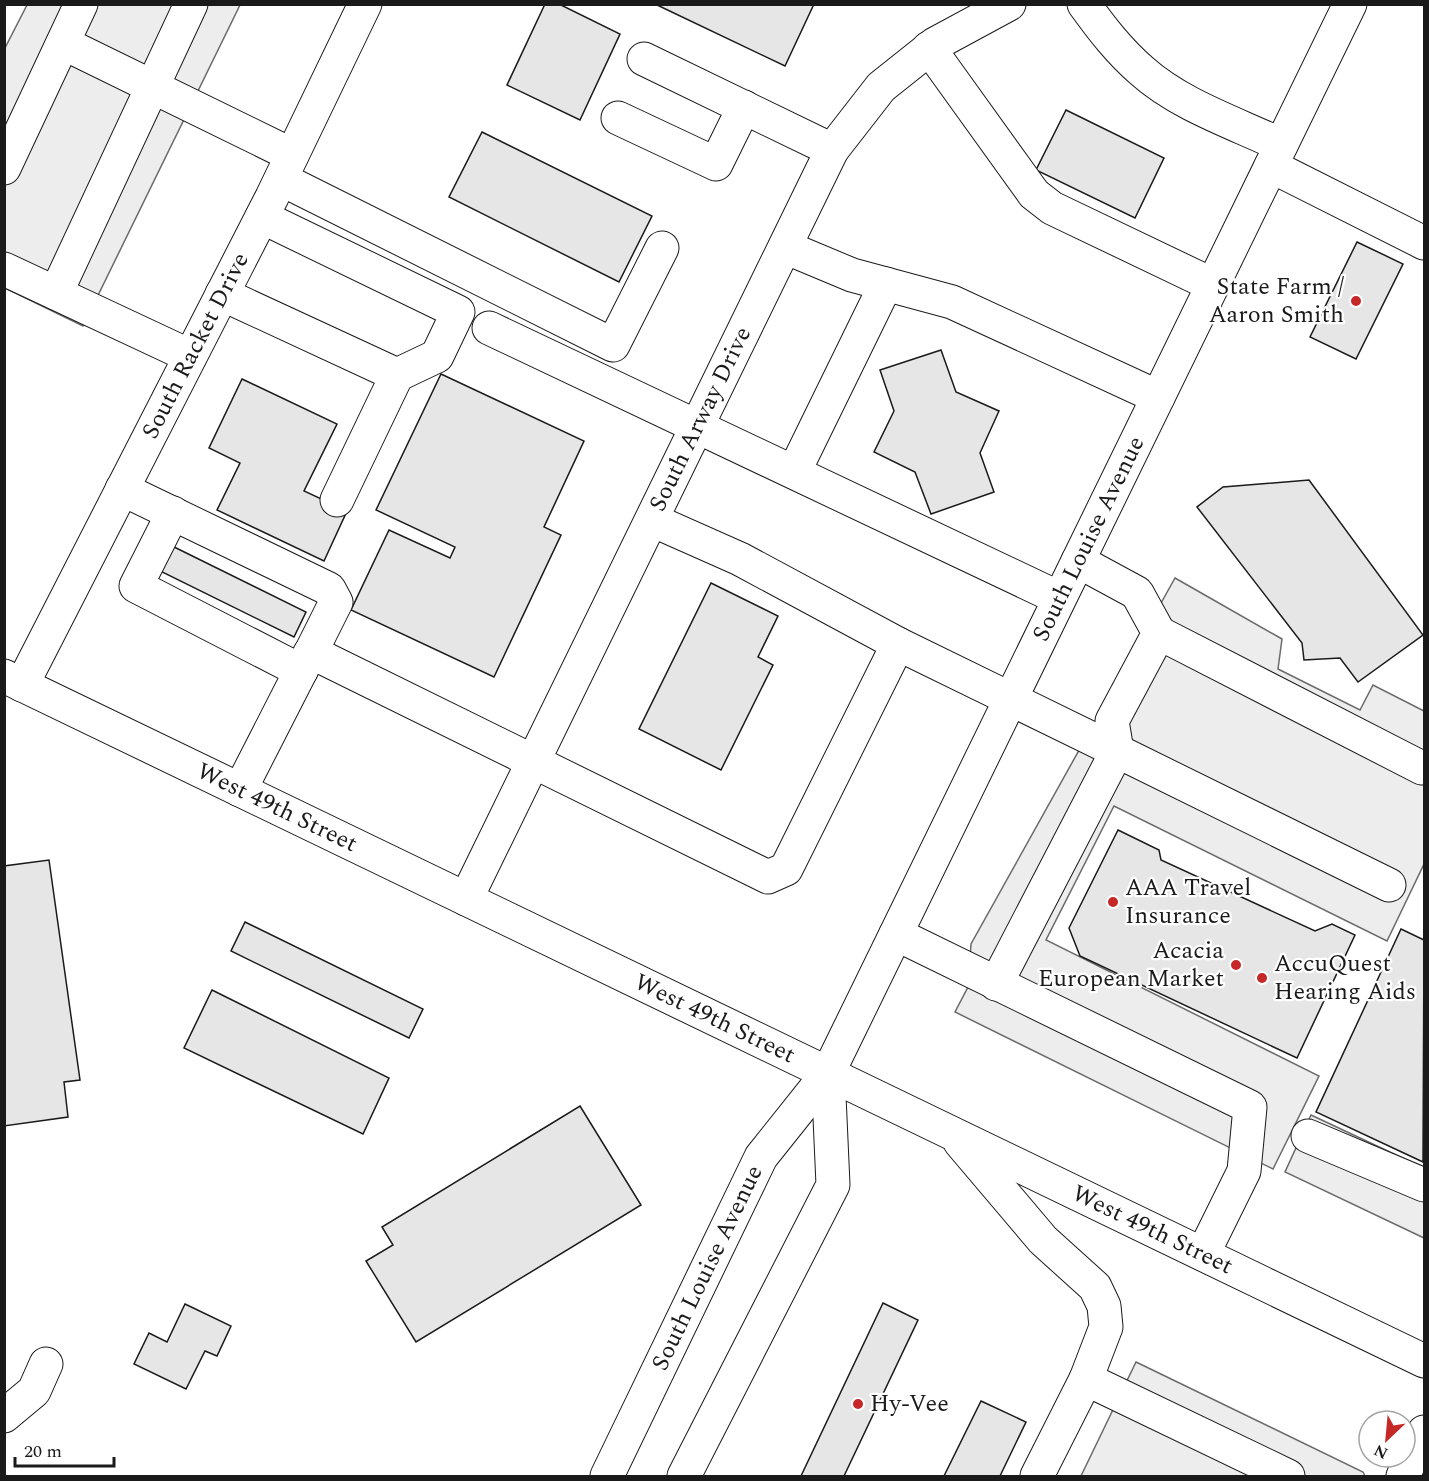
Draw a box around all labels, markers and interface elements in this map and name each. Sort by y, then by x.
street label: South Racket Drive [133,246,259,445]
place label: State Farm / Aaron Smith [1209,269,1344,333]
marker: State Farm / Aaron Smith [1349,294,1363,308]
street label: South Arway Drive [640,321,761,518]
street label: South Louise Avenue [1023,430,1154,648]
street label: West 49th Street [190,753,363,862]
place label: AAA Travel Insurance [1125,870,1251,934]
marker: AAA Travel Insurance [1106,895,1120,909]
place label: Acacia European Market [1038,933,1224,997]
place label: AccuQuest Hearing Aids [1274,946,1416,1010]
marker: Acacia European Market [1229,958,1243,972]
street label: West 49th Street [628,965,801,1073]
marker: AccuQuest Hearing Aids [1255,971,1269,985]
street label: South Louise Avenue [642,1159,772,1377]
street label: West 49th Street [1066,1176,1239,1284]
place label: Hy-Vee [870,1386,949,1422]
marker: Hy-Vee [851,1397,865,1411]
north arrow [1357,1409,1417,1469]
scale bar [15,1430,114,1468]
text: 20 m [24,1438,62,1465]
text: N [1370,1438,1392,1465]

